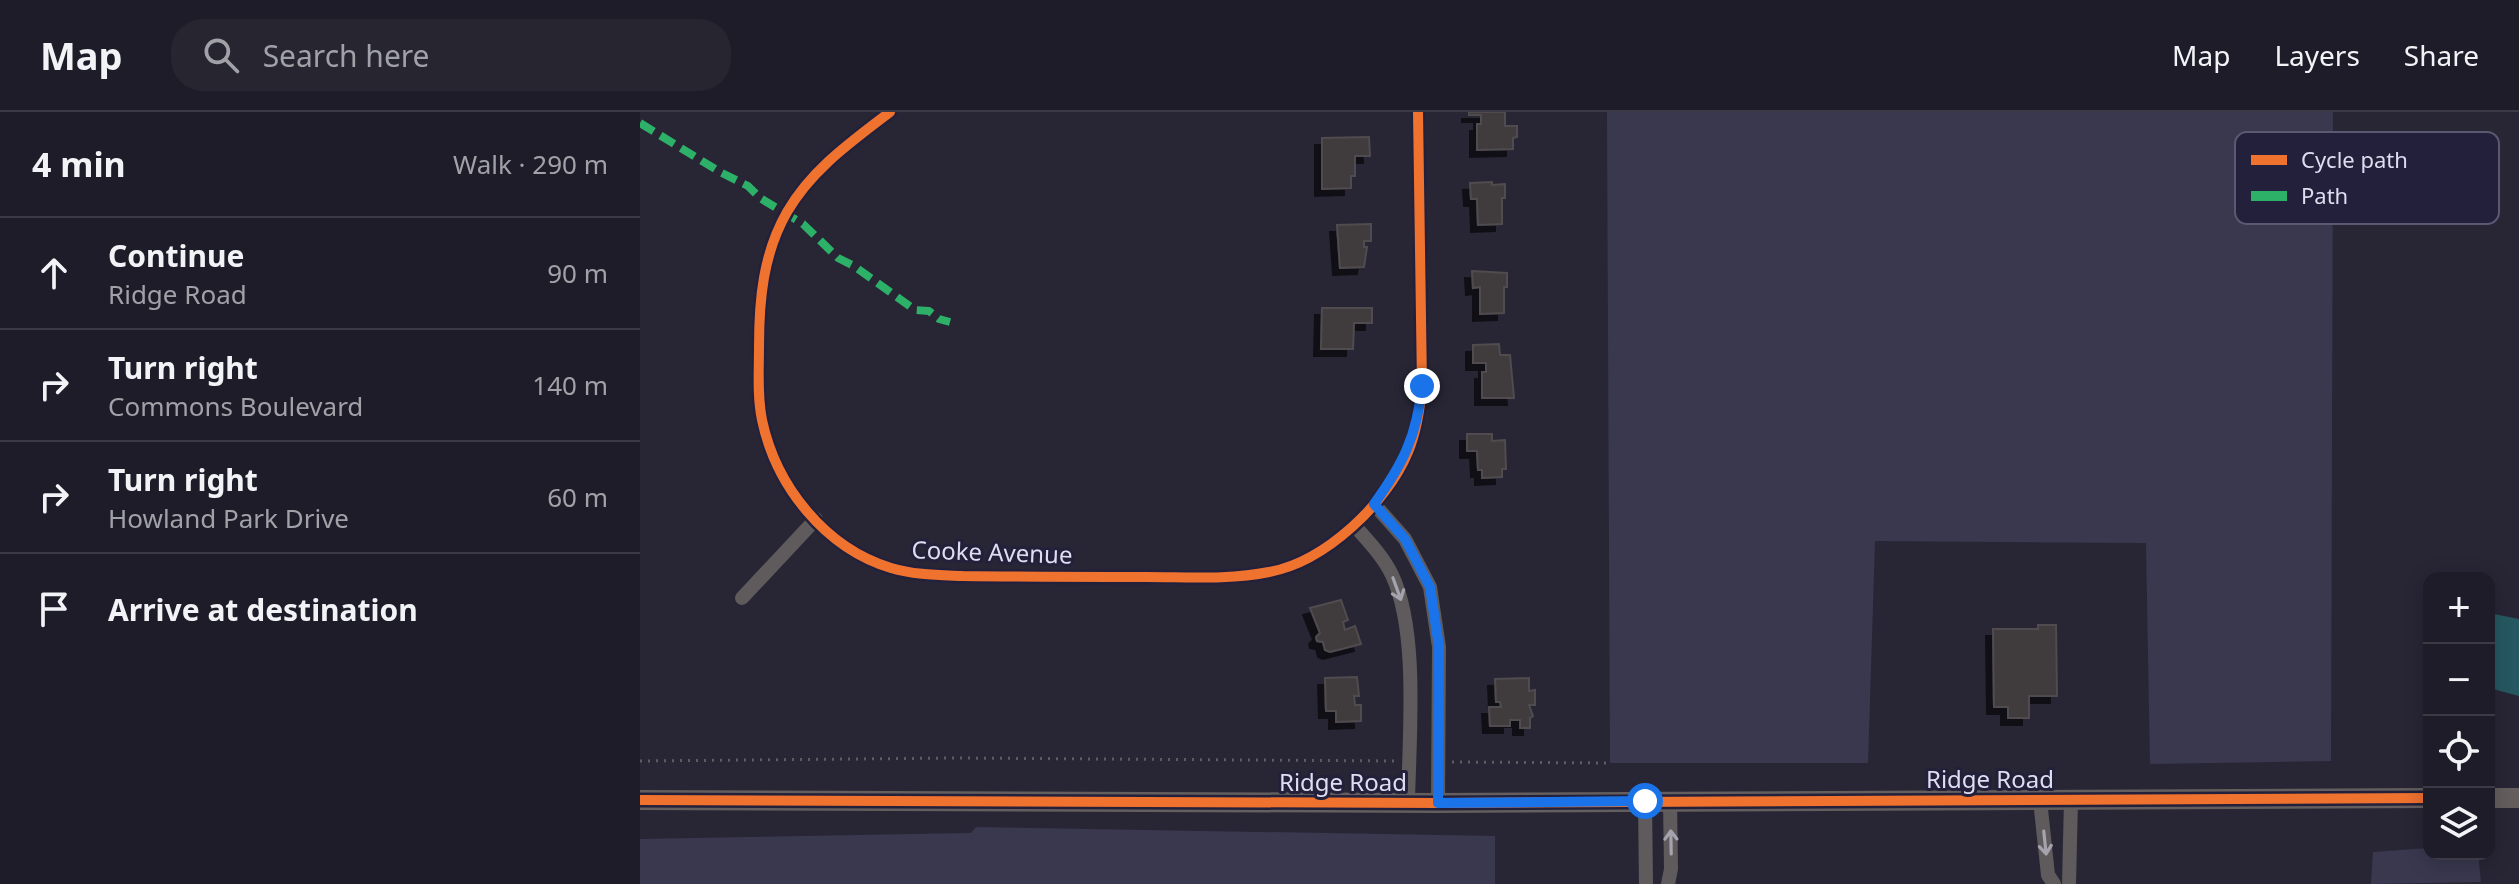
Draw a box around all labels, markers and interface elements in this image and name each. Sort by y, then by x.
search box [171,19,731,91]
text: Map [40,29,123,81]
icon: search [199,33,243,77]
text: Search here [263,35,430,76]
text: Map [2172,36,2230,74]
text: Layers [2274,36,2360,74]
text: Share [2404,36,2479,74]
legend [2235,132,2499,224]
text: 4 min [32,141,126,187]
text: Cycle path [2301,144,2408,174]
text: Walk · 290 m [453,146,608,182]
text: Path [2301,180,2348,210]
text: Continue [108,235,244,276]
icon: ahead [32,251,76,295]
text: 90 m [547,255,608,291]
text: Ridge Road [108,276,247,312]
text: Turn right [108,347,258,388]
icon: right [32,363,76,407]
text: 140 m [532,367,608,403]
route end [1404,368,1440,404]
text: Commons Boulevard [108,388,363,424]
text: Turn right [108,459,258,500]
icon: right [32,475,76,519]
text: 60 m [547,479,608,515]
text: Howland Park Drive [108,500,349,536]
street label: Cooke Avenue [911,532,1073,571]
map controls [2423,572,2495,860]
button: + [2423,572,2495,644]
one-way arrow [1391,577,1405,601]
icon: arrive [32,587,76,631]
text: Arrive at destination [108,589,418,630]
button: − [2423,644,2495,716]
button: locate [2423,716,2495,788]
street label: Ridge Road [1926,762,2054,795]
street label: Ridge Road [1279,765,1407,798]
route start [1627,783,1663,819]
button: layers [2423,788,2495,860]
one-way arrow [1663,829,1679,856]
one-way arrow [2037,829,2052,856]

